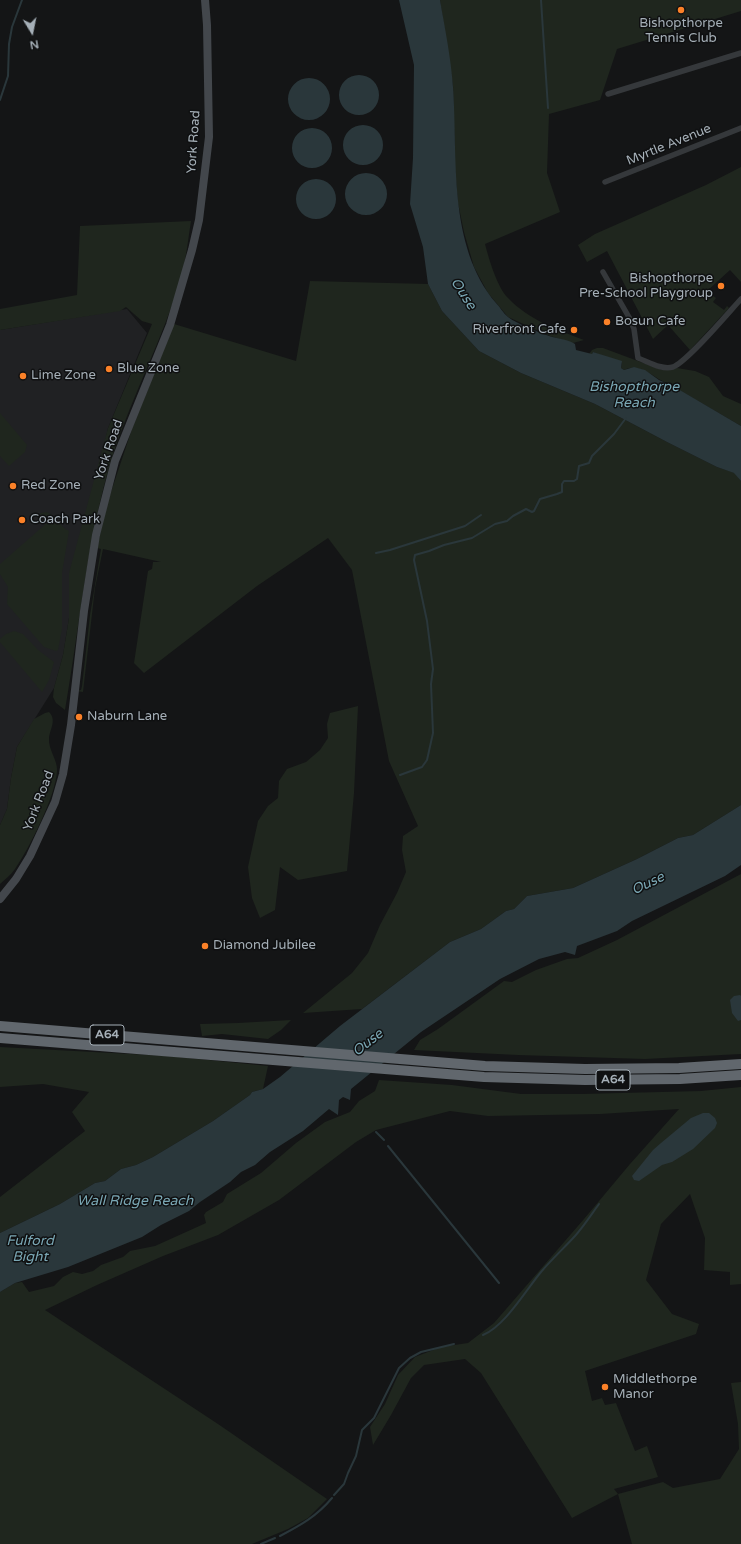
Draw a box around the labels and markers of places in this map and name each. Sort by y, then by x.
marker: Bishopthorpe Tennis Club [676,5,686,15]
place label: Bishopthorpe Tennis Club [639,16,723,47]
place label: Bishopthorpe Pre-School Playgroup [579,271,713,302]
marker: Bishopthorpe Pre-School Playgroup [716,281,726,291]
place label: Bosun Cafe [615,314,685,330]
marker: Bosun Cafe [602,317,612,327]
place label: Riverfront Cafe [472,322,566,338]
marker: Riverfront Cafe [569,325,579,335]
place label: Blue Zone [117,361,179,377]
marker: Blue Zone [104,364,114,374]
place label: Lime Zone [31,368,96,384]
marker: Lime Zone [18,371,28,381]
place label: Red Zone [21,478,81,494]
marker: Red Zone [8,481,18,491]
place label: Coach Park [30,512,100,528]
marker: Coach Park [17,515,27,525]
place label: Naburn Lane [87,709,167,725]
marker: Naburn Lane [74,712,84,722]
place label: Diamond Jubilee [213,938,316,954]
marker: Diamond Jubilee [200,941,210,951]
place label: Middlethorpe Manor [613,1372,697,1403]
marker: Middlethorpe Manor [600,1382,610,1392]

